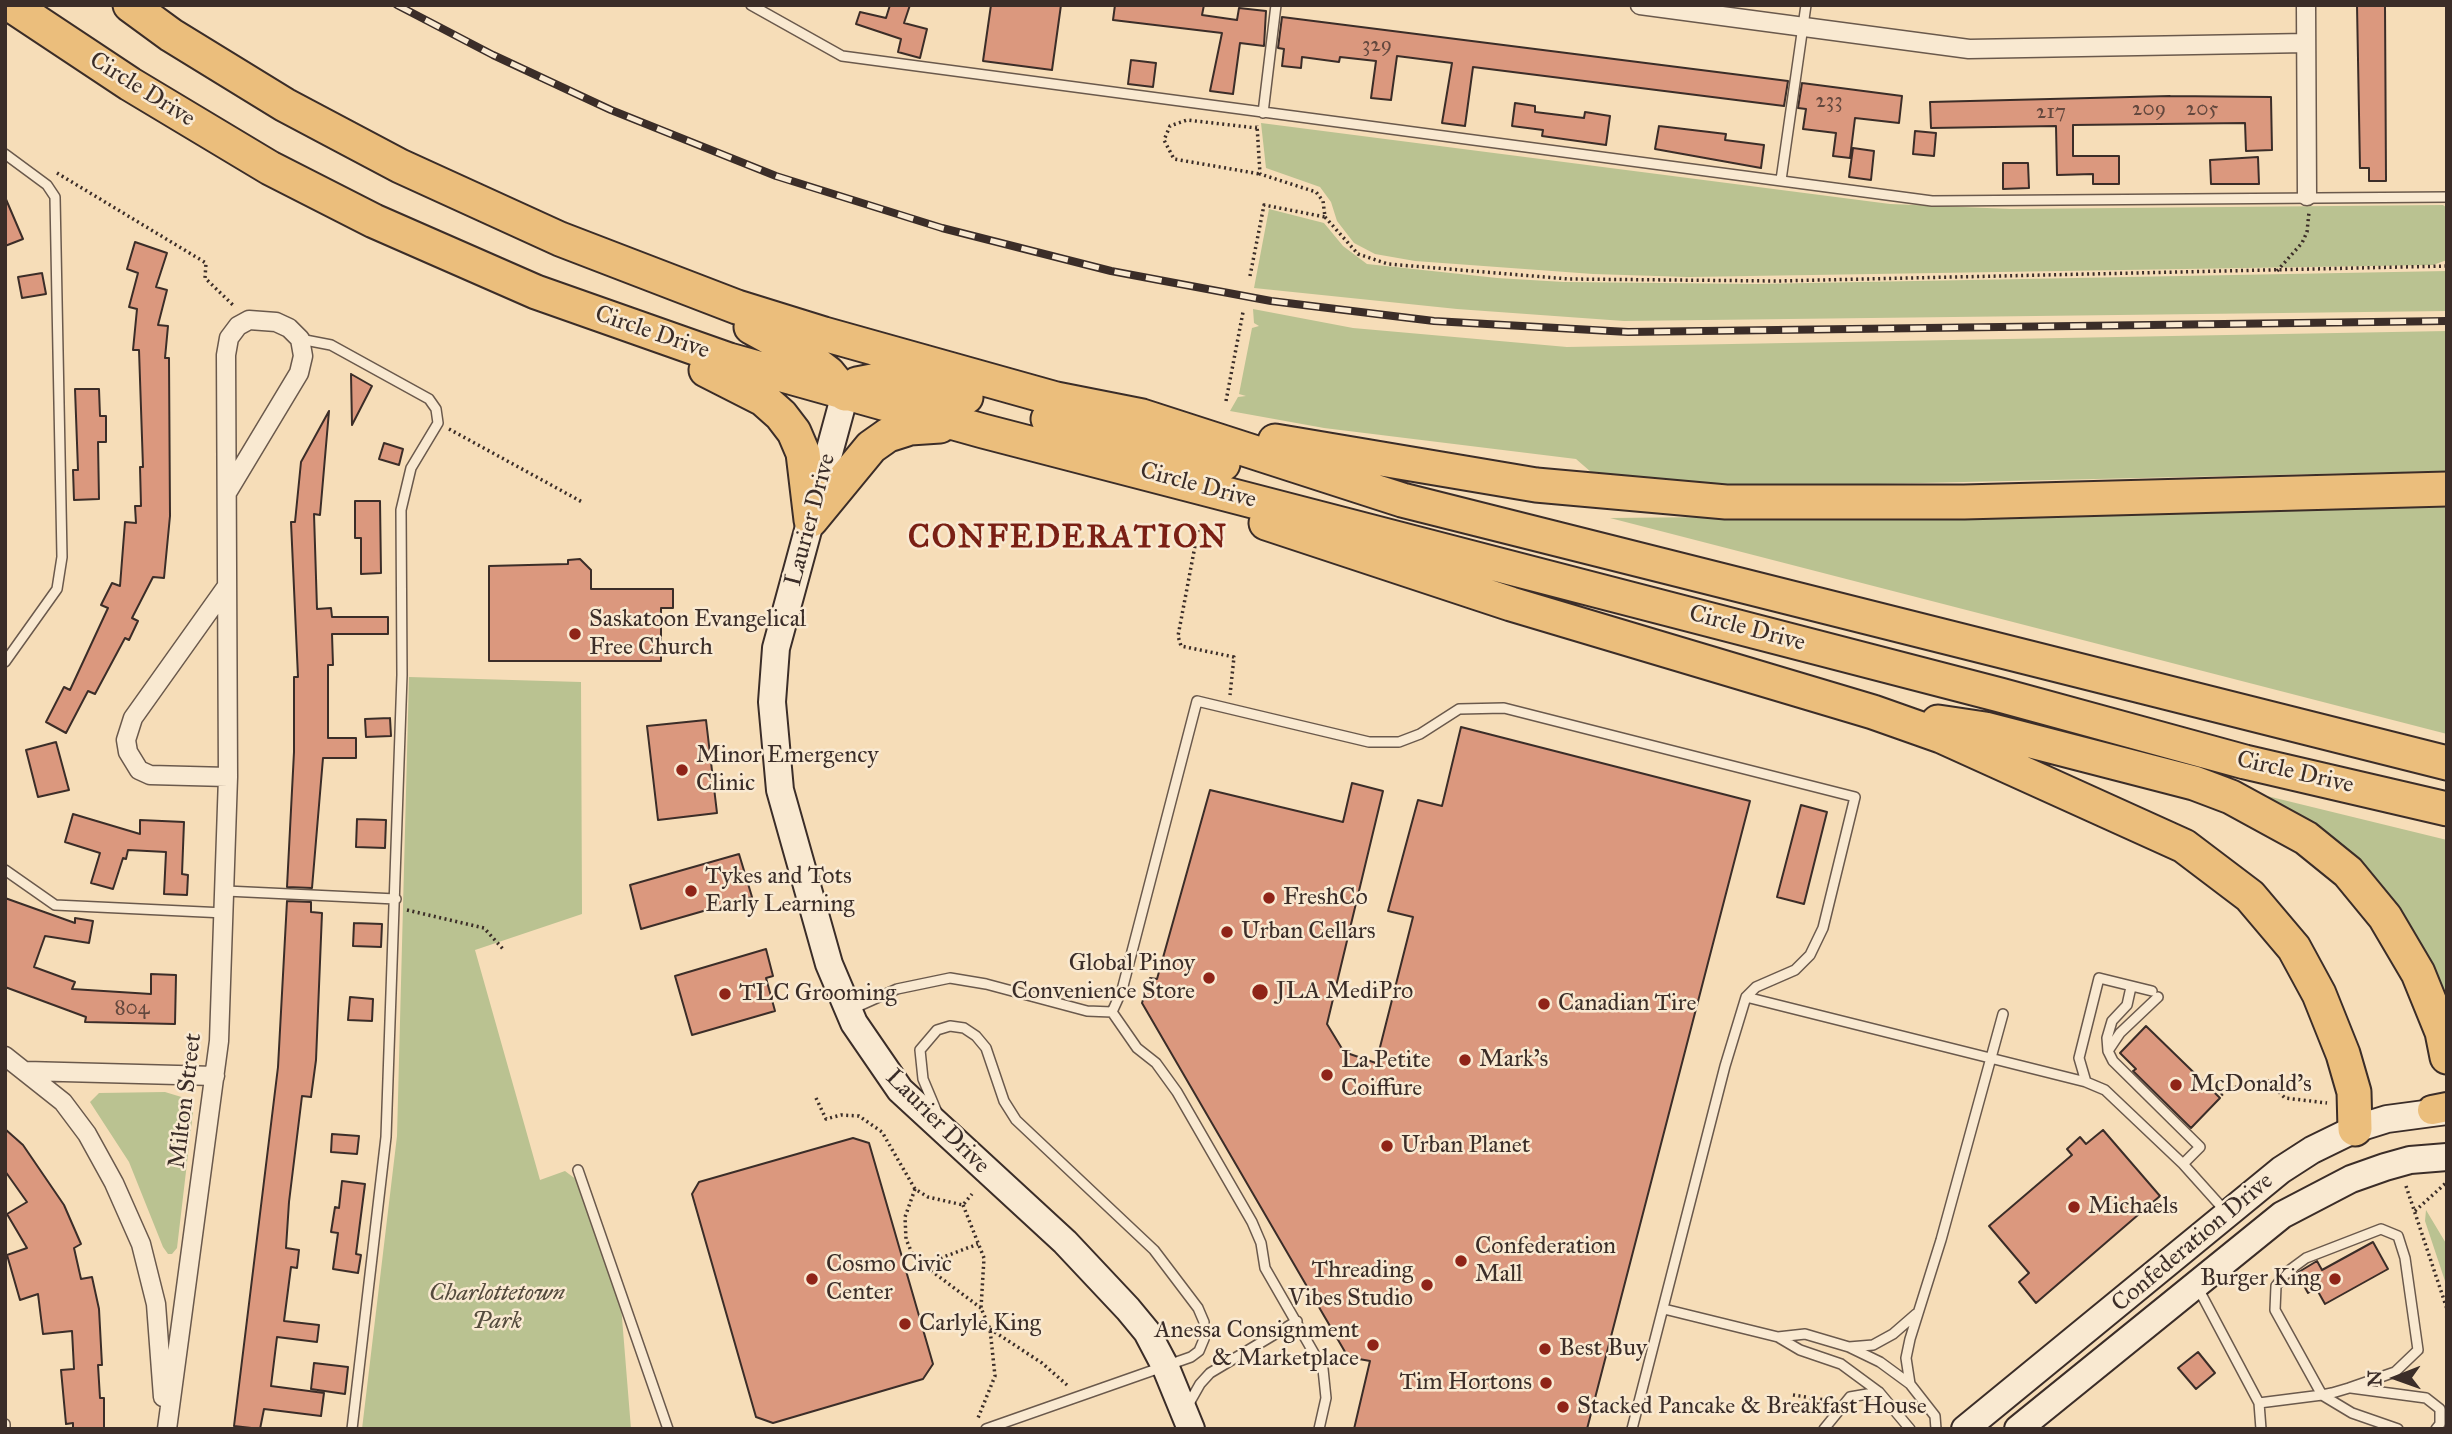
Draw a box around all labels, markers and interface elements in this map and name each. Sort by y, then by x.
house number: 329 [1362,33,1392,59]
street label: Circle Drive [84,46,200,134]
house number: 233 [1815,89,1843,115]
house number: 209 [2132,97,2166,123]
house number: 205 [2186,97,2218,123]
house number: 217 [2036,100,2066,126]
street label: Circle Drive [591,300,713,366]
street label: Laurier Drive [780,451,842,589]
street label: Circle Drive [1137,457,1259,515]
district label: CONFEDERATION [910,520,1226,558]
street label: Circle Drive [1686,600,1808,658]
place label: Saskatoon Evangelical Free Church [589,606,806,662]
marker: Saskatoon Evangelical Free Church [567,626,583,642]
place label: Minor Emergency Clinic [696,742,879,798]
street label: Circle Drive [2234,746,2356,800]
marker: Minor Emergency Clinic [674,762,690,778]
place label: Tykes and Tots Early Learning [705,863,854,919]
marker: Tykes and Tots Early Learning [683,883,699,899]
place label: FreshCo [1283,884,1368,912]
marker: FreshCo [1261,890,1277,906]
place label: Urban Cellars [1241,918,1376,946]
marker: Urban Cellars [1219,924,1235,940]
place label: Global Pinoy Convenience Store [1011,950,1195,1006]
marker: Global Pinoy Convenience Store [1201,970,1217,986]
place label: JLA MediPro [1276,978,1413,1006]
place label: TLC Grooming [739,980,897,1008]
marker: JLA MediPro [1250,982,1270,1002]
marker: TLC Grooming [717,986,733,1002]
place label: Canadian Tire [1558,990,1696,1018]
house number: 804 [114,996,150,1022]
marker: Canadian Tire [1536,996,1552,1012]
street label: Milton Street [163,1032,209,1170]
place label: Mark's [1479,1046,1548,1074]
place label: La Petite Coiffure [1341,1047,1431,1103]
marker: Mark's [1457,1052,1473,1068]
street label: Laurier Drive [879,1064,995,1180]
marker: La Petite Coiffure [1319,1067,1335,1083]
place label: McDonald's [2190,1071,2312,1099]
marker: McDonald's [2168,1077,2184,1093]
place label: Urban Planet [1401,1132,1530,1160]
marker: Urban Planet [1379,1138,1395,1154]
street label: Confederation Drive [2107,1167,2279,1319]
place label: Michaels [2088,1193,2178,1221]
marker: Michaels [2066,1199,2082,1215]
place label: Confederation Mall [1475,1233,1616,1289]
place label: Cosmo Civic Center [826,1251,952,1307]
marker: Confederation Mall [1453,1253,1469,1269]
place label: Threading Vibes Studio [1288,1257,1413,1313]
place label: Burger King [2200,1265,2321,1293]
marker: Cosmo Civic Center [804,1271,820,1287]
marker: Burger King [2327,1271,2343,1287]
marker: Threading Vibes Studio [1419,1277,1435,1293]
park label: Charlottetown Park [429,1280,565,1336]
place label: Carlyle King [919,1310,1041,1338]
marker: Carlyle King [897,1316,913,1332]
place label: Anessa Consignment & Marketplace [1154,1317,1359,1373]
place label: Best Buy [1559,1335,1647,1363]
marker: Anessa Consignment & Marketplace [1365,1337,1381,1353]
marker: Best Buy [1537,1341,1553,1357]
north arrow [2361,1343,2431,1413]
place label: Tim Hortons [1399,1369,1532,1397]
text: N [2363,1370,2386,1387]
marker: Tim Hortons [1538,1375,1554,1391]
place label: Stacked Pancake & Breakfast House [1577,1393,1927,1421]
marker: Stacked Pancake & Breakfast House [1555,1399,1571,1415]

